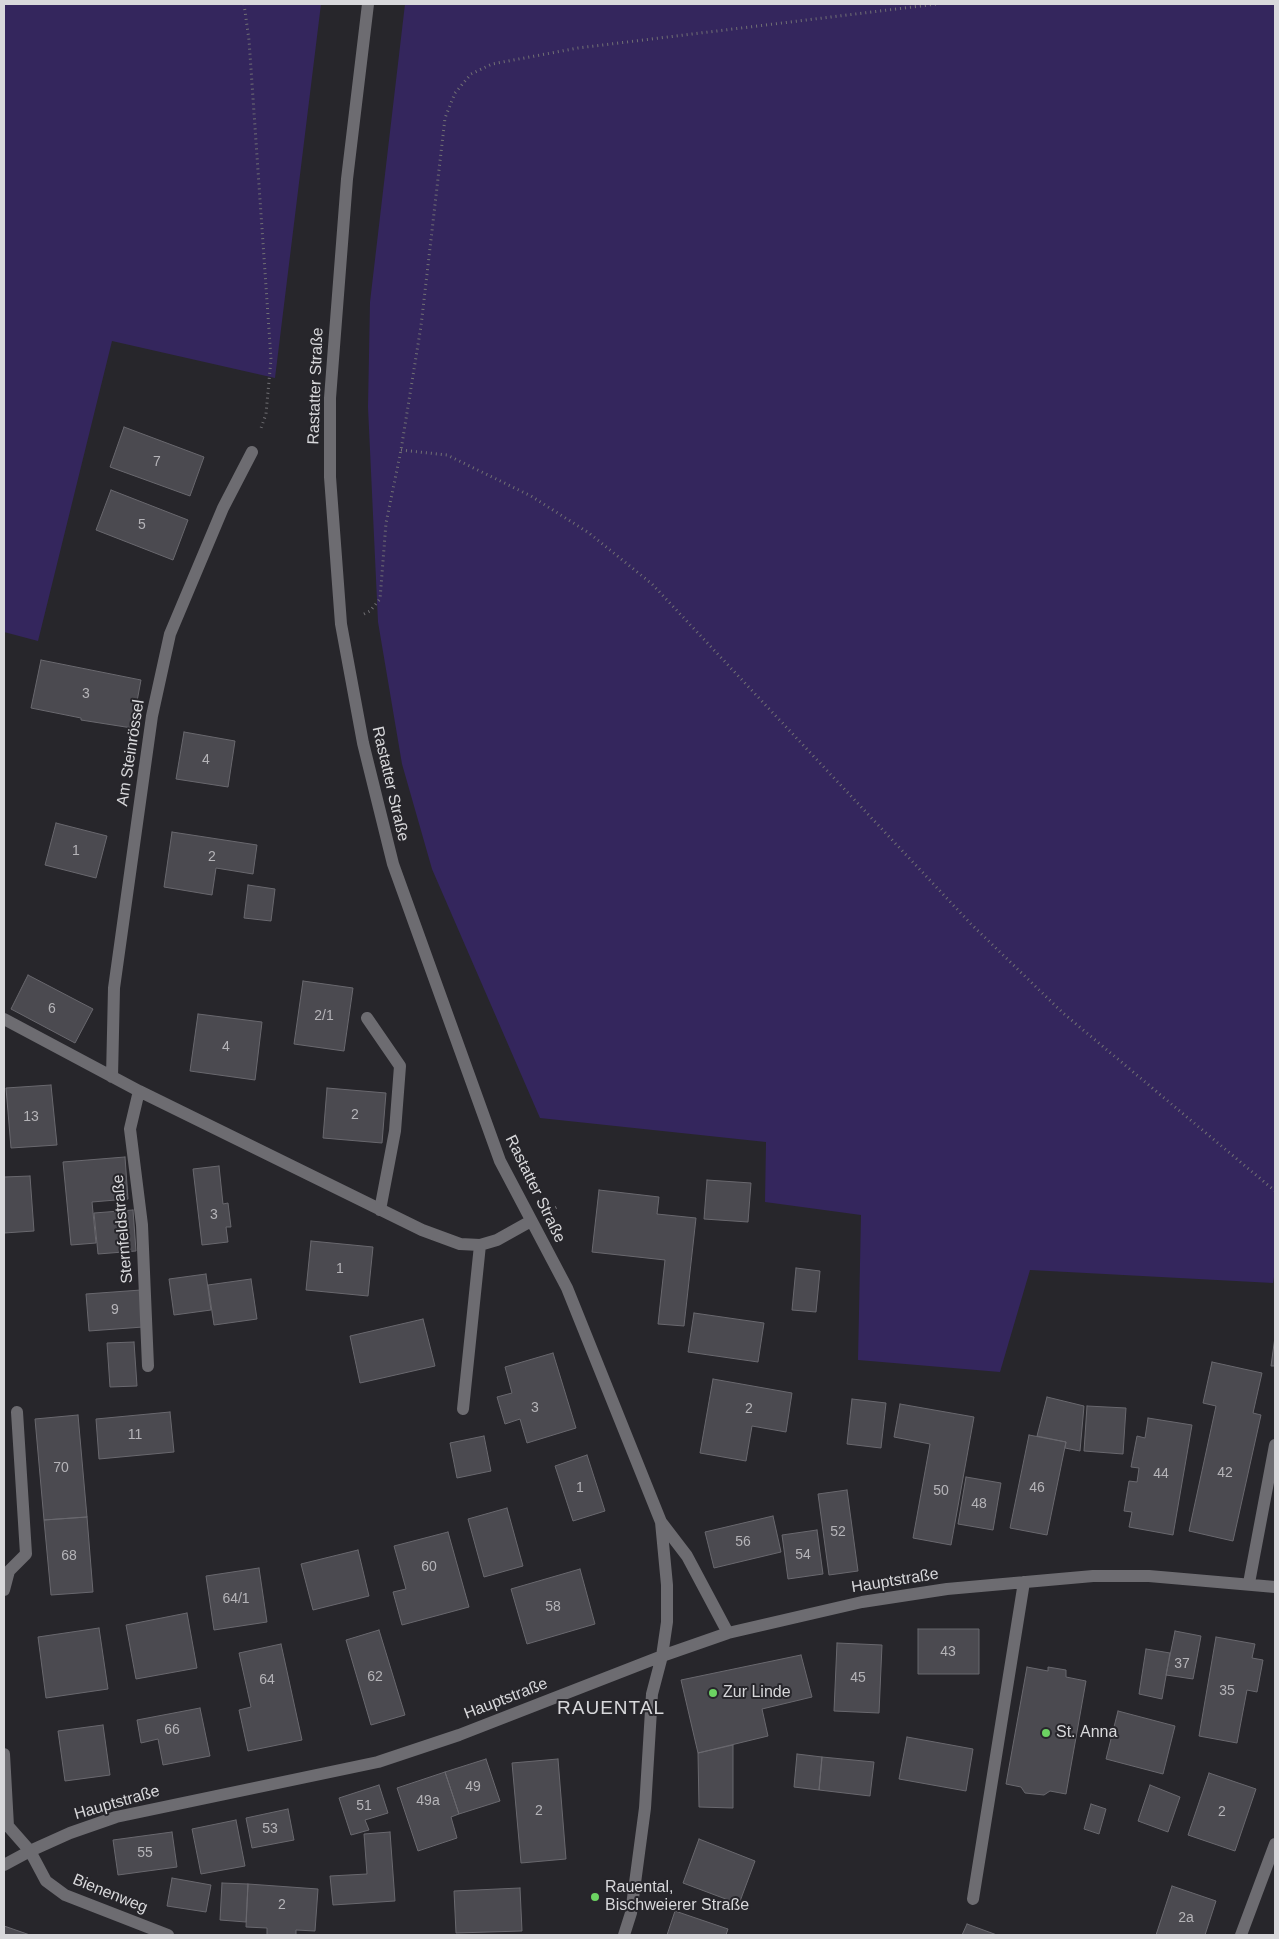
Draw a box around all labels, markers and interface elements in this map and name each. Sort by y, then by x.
street label: Rastatter Straße [304,327,328,445]
house number: 7 [153,454,161,470]
house number: 5 [138,517,146,533]
house number: 3 [82,686,90,702]
street label: Am Steinrössel [113,698,149,808]
street label: Rastatter Straße [367,725,413,843]
house number: 4 [202,752,210,768]
house number: 1 [72,843,80,859]
house number: 2 [208,849,216,865]
house number: 6 [48,1001,56,1017]
house number: 2/1 [314,1008,334,1024]
house number: 4 [222,1039,230,1055]
house number: 2 [351,1107,359,1123]
house number: 13 [23,1109,39,1125]
street label: Rastatter Straße [501,1132,569,1246]
street label: Sternfeldstraße [109,1174,137,1284]
house number: 3 [210,1207,218,1223]
house number: 1 [336,1261,344,1277]
house number: 9 [111,1302,119,1318]
house number: 3 [531,1400,539,1416]
house number: 2 [745,1401,753,1417]
house number: 11 [128,1427,142,1443]
house number: 70 [53,1460,69,1476]
house number: 42 [1217,1465,1233,1481]
house number: 44 [1153,1466,1169,1482]
house number: 1 [576,1480,584,1496]
house number: 46 [1029,1480,1045,1496]
house number: 50 [933,1483,949,1499]
house number: 48 [971,1496,987,1512]
house number: 52 [830,1524,846,1540]
house number: 56 [735,1534,751,1550]
house number: 54 [795,1547,811,1563]
house number: 68 [61,1548,77,1564]
house number: 60 [421,1559,437,1575]
street label: Hauptstraße [850,1565,940,1597]
house number: 64/1 [222,1591,250,1607]
house number: 58 [545,1599,561,1615]
house number: 43 [940,1644,956,1660]
house number: 37 [1174,1656,1190,1672]
house number: 62 [367,1669,383,1685]
house number: 45 [850,1670,866,1686]
house number: 64 [259,1672,275,1688]
street label: Hauptstraße [461,1674,551,1724]
place label: Zur Linde [723,1683,791,1703]
house number: 35 [1219,1683,1235,1699]
marker: Zur Linde [707,1687,719,1699]
district label: RAUENTAL [556,1698,666,1720]
house number: 66 [164,1722,180,1738]
place label: St. Anna [1056,1723,1117,1743]
marker: St. Anna [1040,1727,1052,1739]
house number: 49 [465,1779,481,1795]
street label: Hauptstraße [72,1782,162,1824]
house number: 49a [416,1793,440,1809]
house number: 51 [356,1798,372,1814]
house number: 2 [535,1803,543,1819]
house number: 2 [1218,1804,1226,1820]
house number: 53 [262,1821,278,1837]
house number: 55 [137,1845,153,1861]
street label: Bienenweg [70,1870,150,1918]
place label: Rauental, Bischweierer Straße [605,1878,749,1916]
marker: Rauental, Bischweierer Straße [589,1891,601,1903]
house number: 2 [278,1897,286,1913]
house number: 2a [1178,1910,1194,1926]

